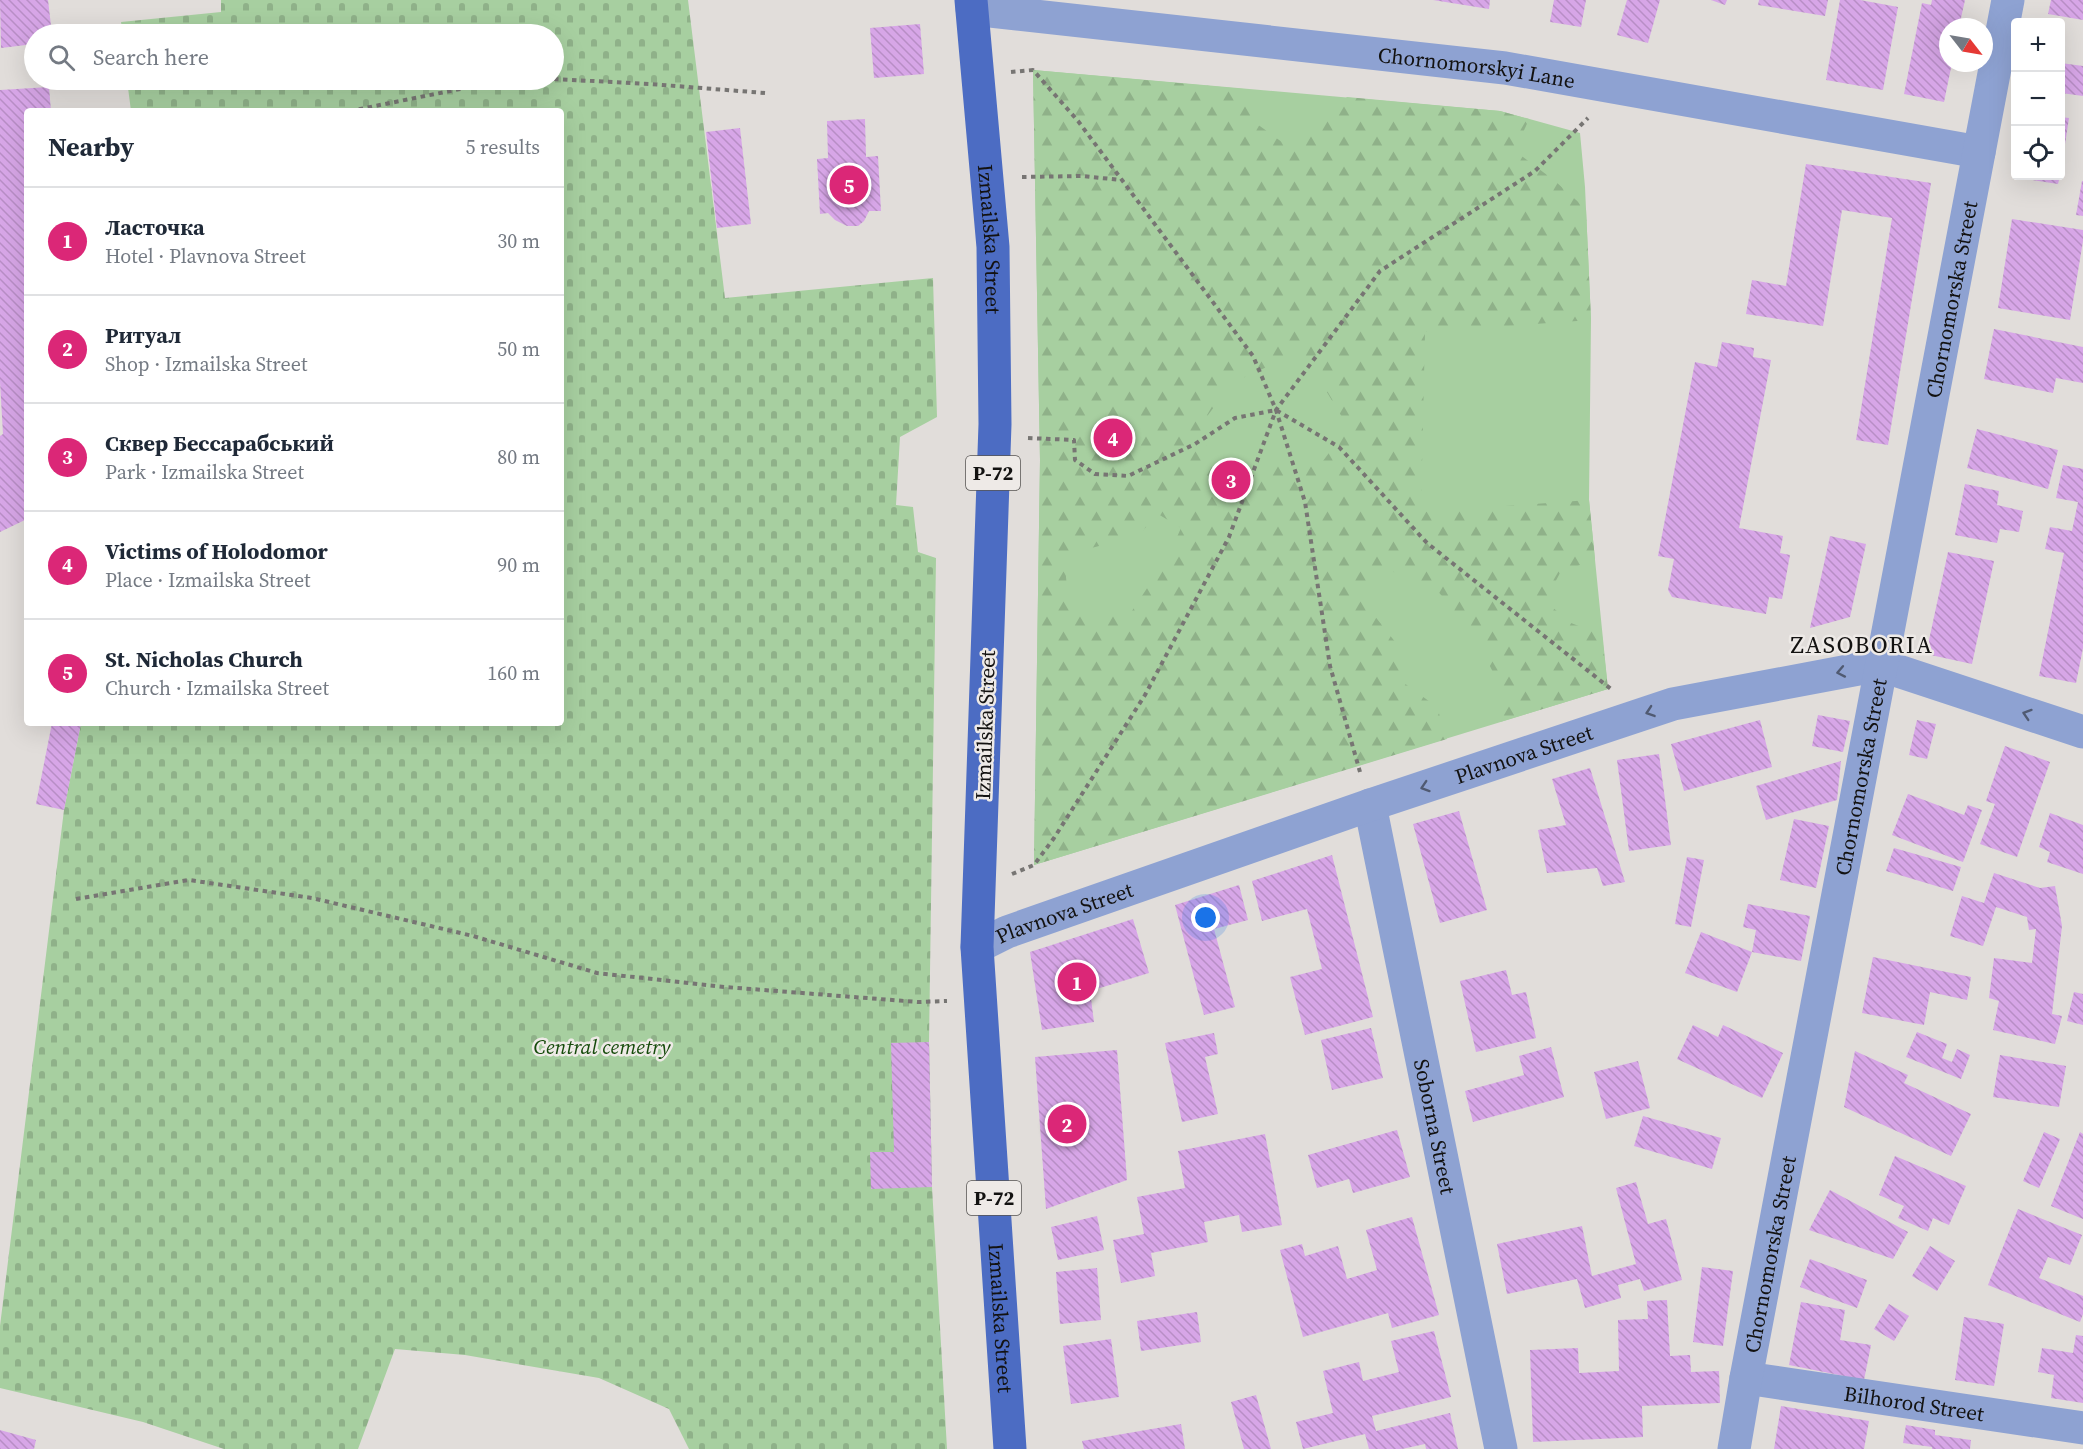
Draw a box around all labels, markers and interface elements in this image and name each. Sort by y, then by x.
north arrow [1939,18,1993,72]
map controls [2011,18,2065,180]
button: + [2011,18,2065,72]
search box [24,24,564,90]
street label: Chornomorskyi Lane [1377,40,1578,95]
icon: search [45,41,78,74]
text: Search here [93,42,209,72]
button: − [2011,72,2065,126]
button: locate [2011,126,2065,180]
text: Nearby [48,129,134,165]
text: 5 results [465,133,540,161]
pin: 5 [830,162,868,207]
street label: Izmailska Street [971,163,1008,314]
street label: Chornomorska Street [1918,198,1984,400]
text: Ласточка [105,212,205,242]
text: 1 [62,227,73,255]
text: 30 m [497,227,540,255]
text: Hotel · Plavnova Street [105,242,306,270]
text: Ритуал [105,320,181,350]
text: 2 [62,335,73,363]
text: 50 m [497,335,540,363]
text: Shop · Izmailska Street [105,350,307,378]
pin: 4 [1094,416,1132,460]
text: Сквер Бессарабський [105,428,334,458]
text: 3 [62,443,73,471]
text: 80 m [497,443,540,471]
road number: Р-72 [966,456,1020,490]
text: Park · Izmailska Street [105,458,304,486]
pin: 3 [1212,458,1250,502]
text: Victims of Holodomor [105,536,328,566]
text: 4 [62,551,73,579]
text: 90 m [497,551,540,579]
text: Place · Izmailska Street [105,566,311,594]
district label: ZASOBORIA [1790,628,1934,661]
text: St. Nicholas Church [105,644,303,674]
street label: Izmailska Street [968,649,1002,800]
text: 5 [62,659,73,687]
text: 160 m [487,659,540,687]
one-way arrow [1836,665,1846,678]
text: Church · Izmailska Street [105,674,329,702]
street label: Chornomorska Street [1827,676,1893,878]
one-way arrow [1645,704,1656,717]
one-way arrow [2022,708,2033,721]
street label: Plavnova Street [1451,717,1597,790]
one-way arrow [1420,779,1431,792]
street label: Plavnova Street [990,875,1137,950]
your location [1191,903,1220,932]
pin: 1 [1058,960,1096,1004]
park label: Central cemetry [533,1032,672,1061]
street label: Soborna Street [1407,1056,1463,1197]
pin: 2 [1048,1102,1086,1146]
street label: Chornomorska Street [1737,1153,1802,1355]
road number: Р-72 [967,1181,1021,1215]
street label: Izmailska Street [982,1242,1021,1394]
street label: Bilhorod Street [1842,1378,1986,1428]

